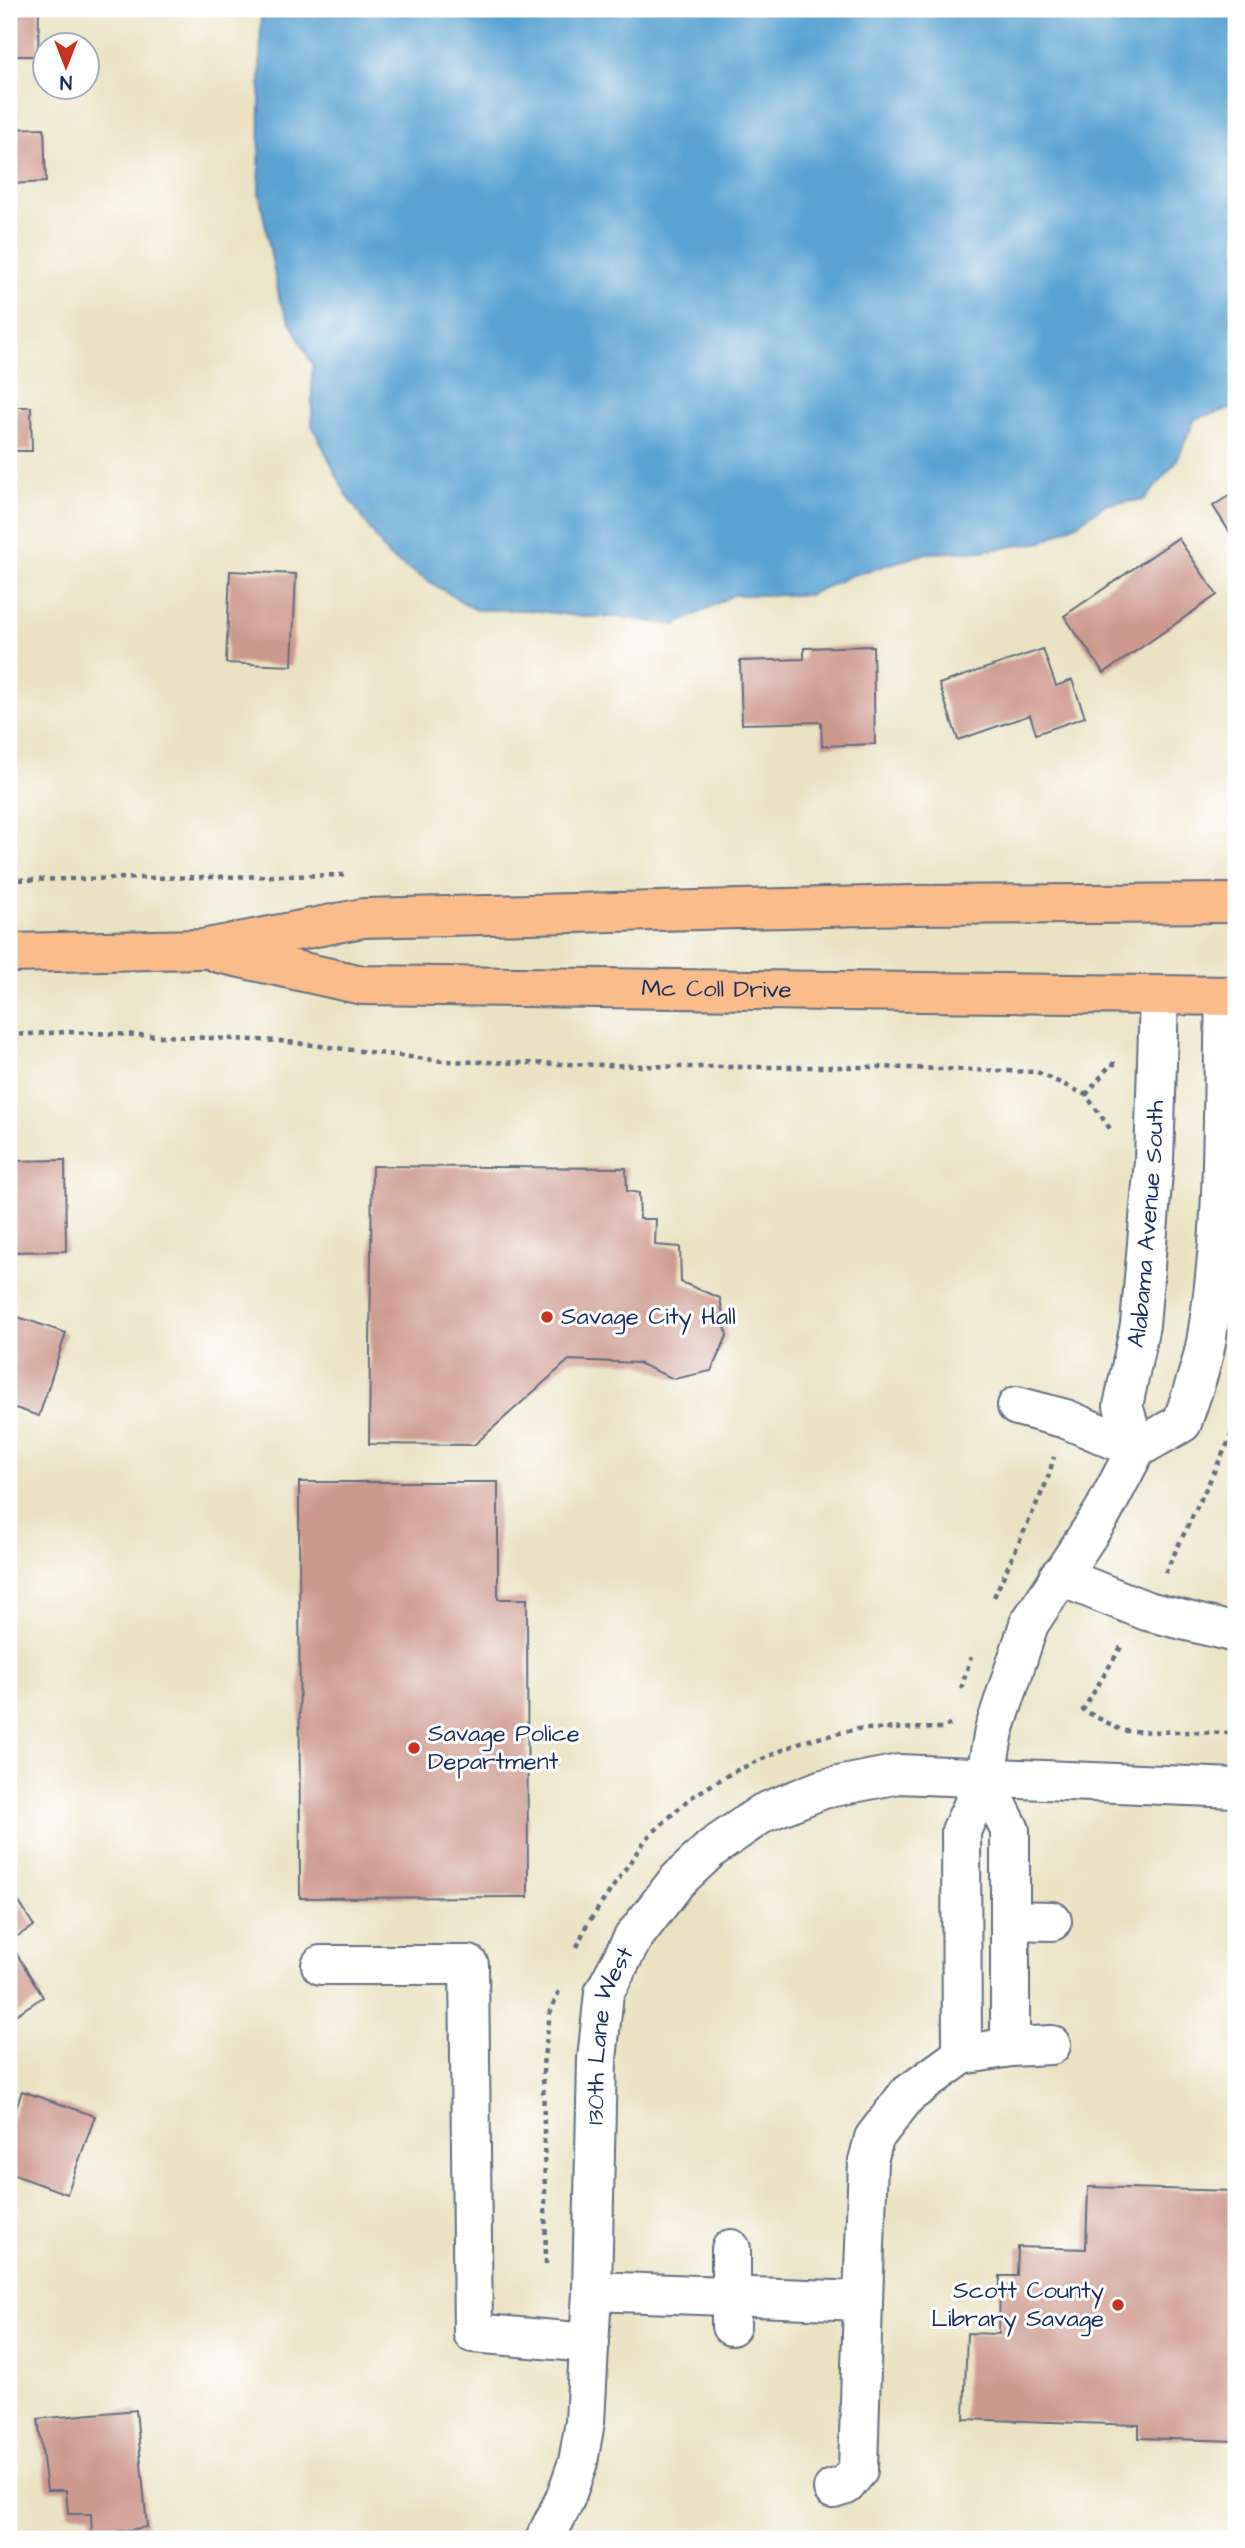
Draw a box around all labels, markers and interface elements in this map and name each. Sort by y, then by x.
north arrow [32,32,102,102]
text: N [60,68,72,95]
street label: Mc Coll Drive [641,972,792,1007]
street label: Alabama Avenue South [1119,1100,1173,1351]
place label: Savage City Hall [561,1300,736,1335]
marker: Savage City Hall [539,1309,555,1325]
place label: Savage Police Department [428,1717,580,1779]
marker: Savage Police Department [406,1740,422,1756]
street label: 130th Lane West [579,1941,643,2125]
place label: Scott County Library Savage [931,2274,1104,2337]
marker: Scott County Library Savage [1110,2297,1126,2313]

